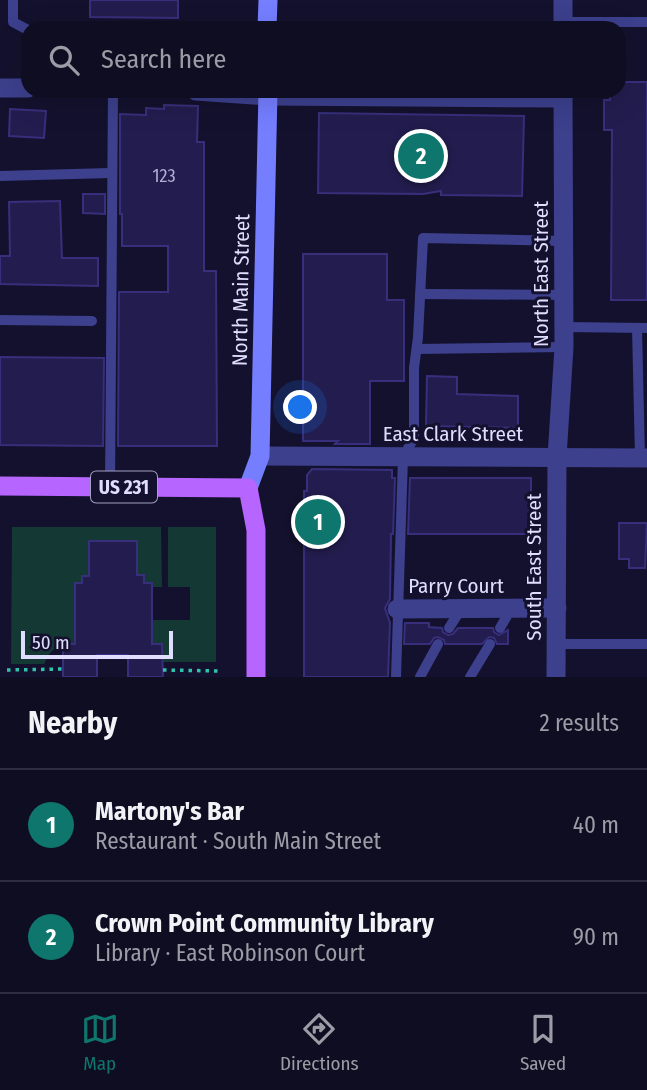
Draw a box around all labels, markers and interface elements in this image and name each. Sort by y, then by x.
search box [21,21,626,98]
icon: search [45,41,83,79]
text: Search here [101,44,226,75]
pin: 2 [398,130,444,182]
house number: 123 [152,165,176,187]
street label: North East Street [528,201,554,347]
street label: North Main Street [227,214,255,366]
your location [283,390,317,424]
street label: East Clark Street [383,421,523,447]
road number: US 231 [91,472,157,502]
street label: South East Street [521,493,547,641]
pin: 1 [295,496,341,548]
street label: Parry Court [408,573,504,599]
scale bar [21,628,173,660]
text: 50 m [32,631,70,654]
text: Nearby [28,705,117,741]
text: 2 results [539,709,619,737]
text: Martony's Bar [95,796,244,827]
text: 1 [46,811,56,839]
text: 40 m [573,811,619,839]
text: Restaurant · South Main Street [95,827,381,855]
text: Crown Point Community Library [95,908,434,939]
text: 2 [46,923,56,951]
text: 90 m [573,923,619,951]
text: Library · East Robinson Court [95,939,365,967]
tab: Map [81,1010,119,1075]
tab: Directions [280,1010,359,1075]
tab: Saved [520,1010,566,1075]

